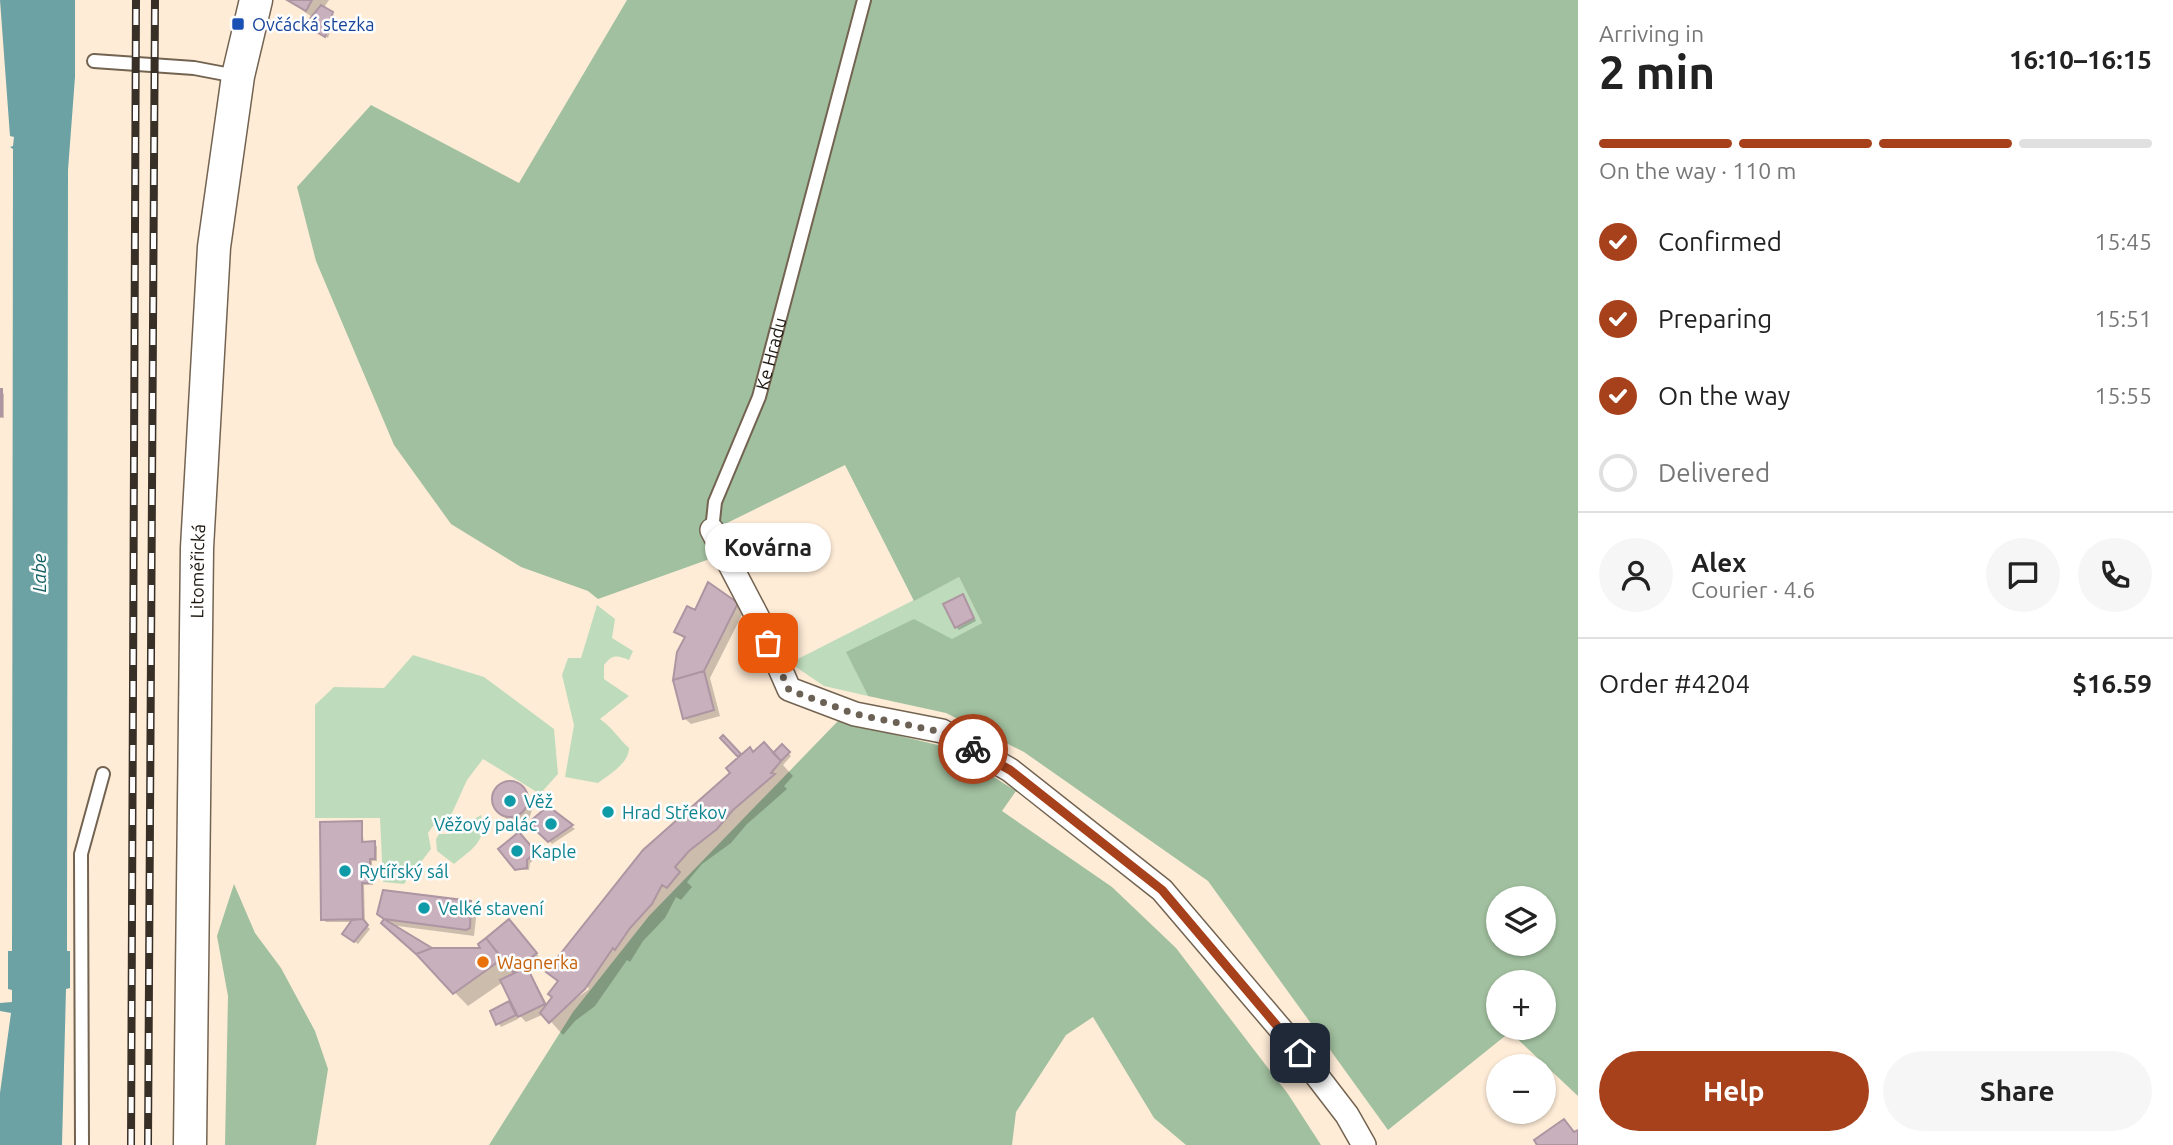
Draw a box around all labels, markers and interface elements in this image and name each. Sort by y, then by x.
place label: Ovčácká stezka [252,14,375,34]
marker: Ovčácká stezka [230,16,246,32]
text: Arriving in [1599,21,1704,46]
text: 16:10–16:15 [2009,45,2152,74]
text: 2 min [1599,46,1715,98]
text: On the way · 110 m [1599,158,1796,183]
icon: check [1599,223,1637,261]
text: Confirmed [1658,227,1782,256]
text: 15:45 [2094,229,2152,254]
icon: check [1599,300,1637,338]
text: Preparing [1658,304,1772,333]
text: 15:51 [2094,306,2152,331]
street label: Ke Hradu [751,315,790,392]
icon: check [1599,377,1637,415]
text: On the way [1658,381,1790,410]
text: 15:55 [2094,383,2152,408]
text: Delivered [1658,458,1770,487]
street label: Litoměřická [186,523,208,618]
callout: Kovárna [705,524,831,573]
text: Kovárna [724,535,812,560]
button: person [1599,538,1673,612]
button: chat [1986,538,2060,612]
button: phone [2078,538,2152,612]
text: Alex [1691,548,1746,577]
water label: Labe [28,553,50,592]
text: Courier · 4.6 [1691,577,1815,602]
pin [738,613,798,673]
icon: bag [749,624,787,662]
text: Order #4204 [1599,669,1750,698]
text: $16.59 [2072,669,2152,698]
courier [938,714,1008,784]
icon: bike [954,730,992,768]
place label: Věž [524,791,553,811]
marker: Věž [502,793,518,809]
place label: Hrad Střekov [622,802,727,822]
marker: Hrad Střekov [600,804,616,820]
place label: Věžový palác [434,814,537,834]
marker: Věžový palác [543,816,559,832]
place label: Kaple [531,841,576,861]
marker: Kaple [509,843,525,859]
place label: Rytířský sál [359,861,449,881]
marker: Rytířský sál [337,863,353,879]
map controls [1486,886,1556,1124]
button: layers [1486,886,1556,956]
place label: Velké stavení [438,898,544,918]
marker: Velké stavení [416,900,432,916]
place label: Wagnerka [497,952,578,972]
marker: Wagnerka [475,954,491,970]
button: + [1486,970,1556,1040]
pin [1270,1023,1330,1083]
icon: home [1281,1034,1319,1072]
button: Help [1599,1051,1869,1131]
button: Share [1883,1051,2152,1131]
button: − [1486,1054,1556,1124]

